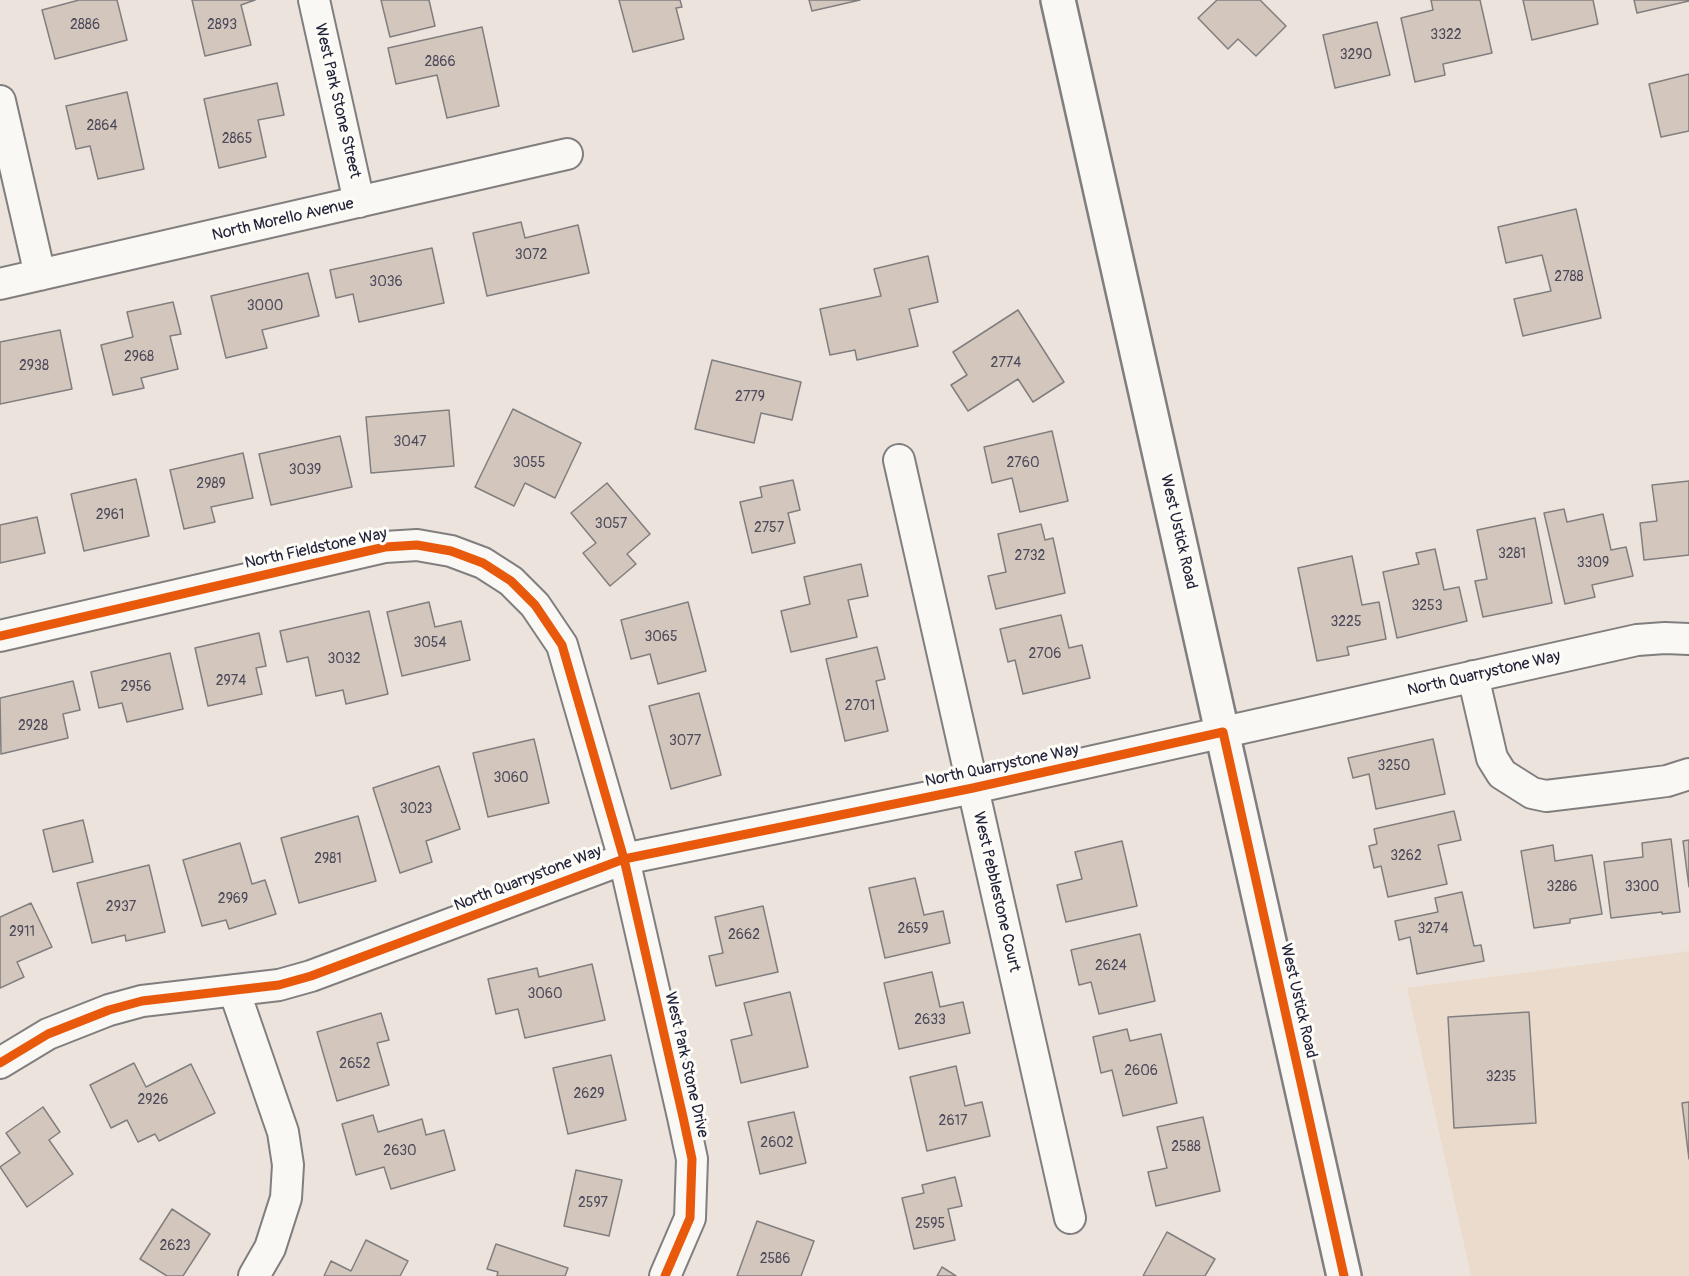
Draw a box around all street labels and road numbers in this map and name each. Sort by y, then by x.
street label: West Park Stone Street [310,22,364,180]
street label: North Morello Avenue [210,194,356,246]
street label: West Ustick Road [1155,473,1201,591]
street label: North Fieldstone Way [243,525,389,573]
street label: North Quarrystone Way [1406,647,1562,701]
street label: North Quarrystone Way [923,740,1081,792]
street label: West Pebblestone Court [968,810,1024,974]
street label: North Quarrystone Way [452,842,604,916]
street label: West Ustick Road [1275,942,1321,1060]
street label: West Park Stone Drive [660,990,712,1140]

